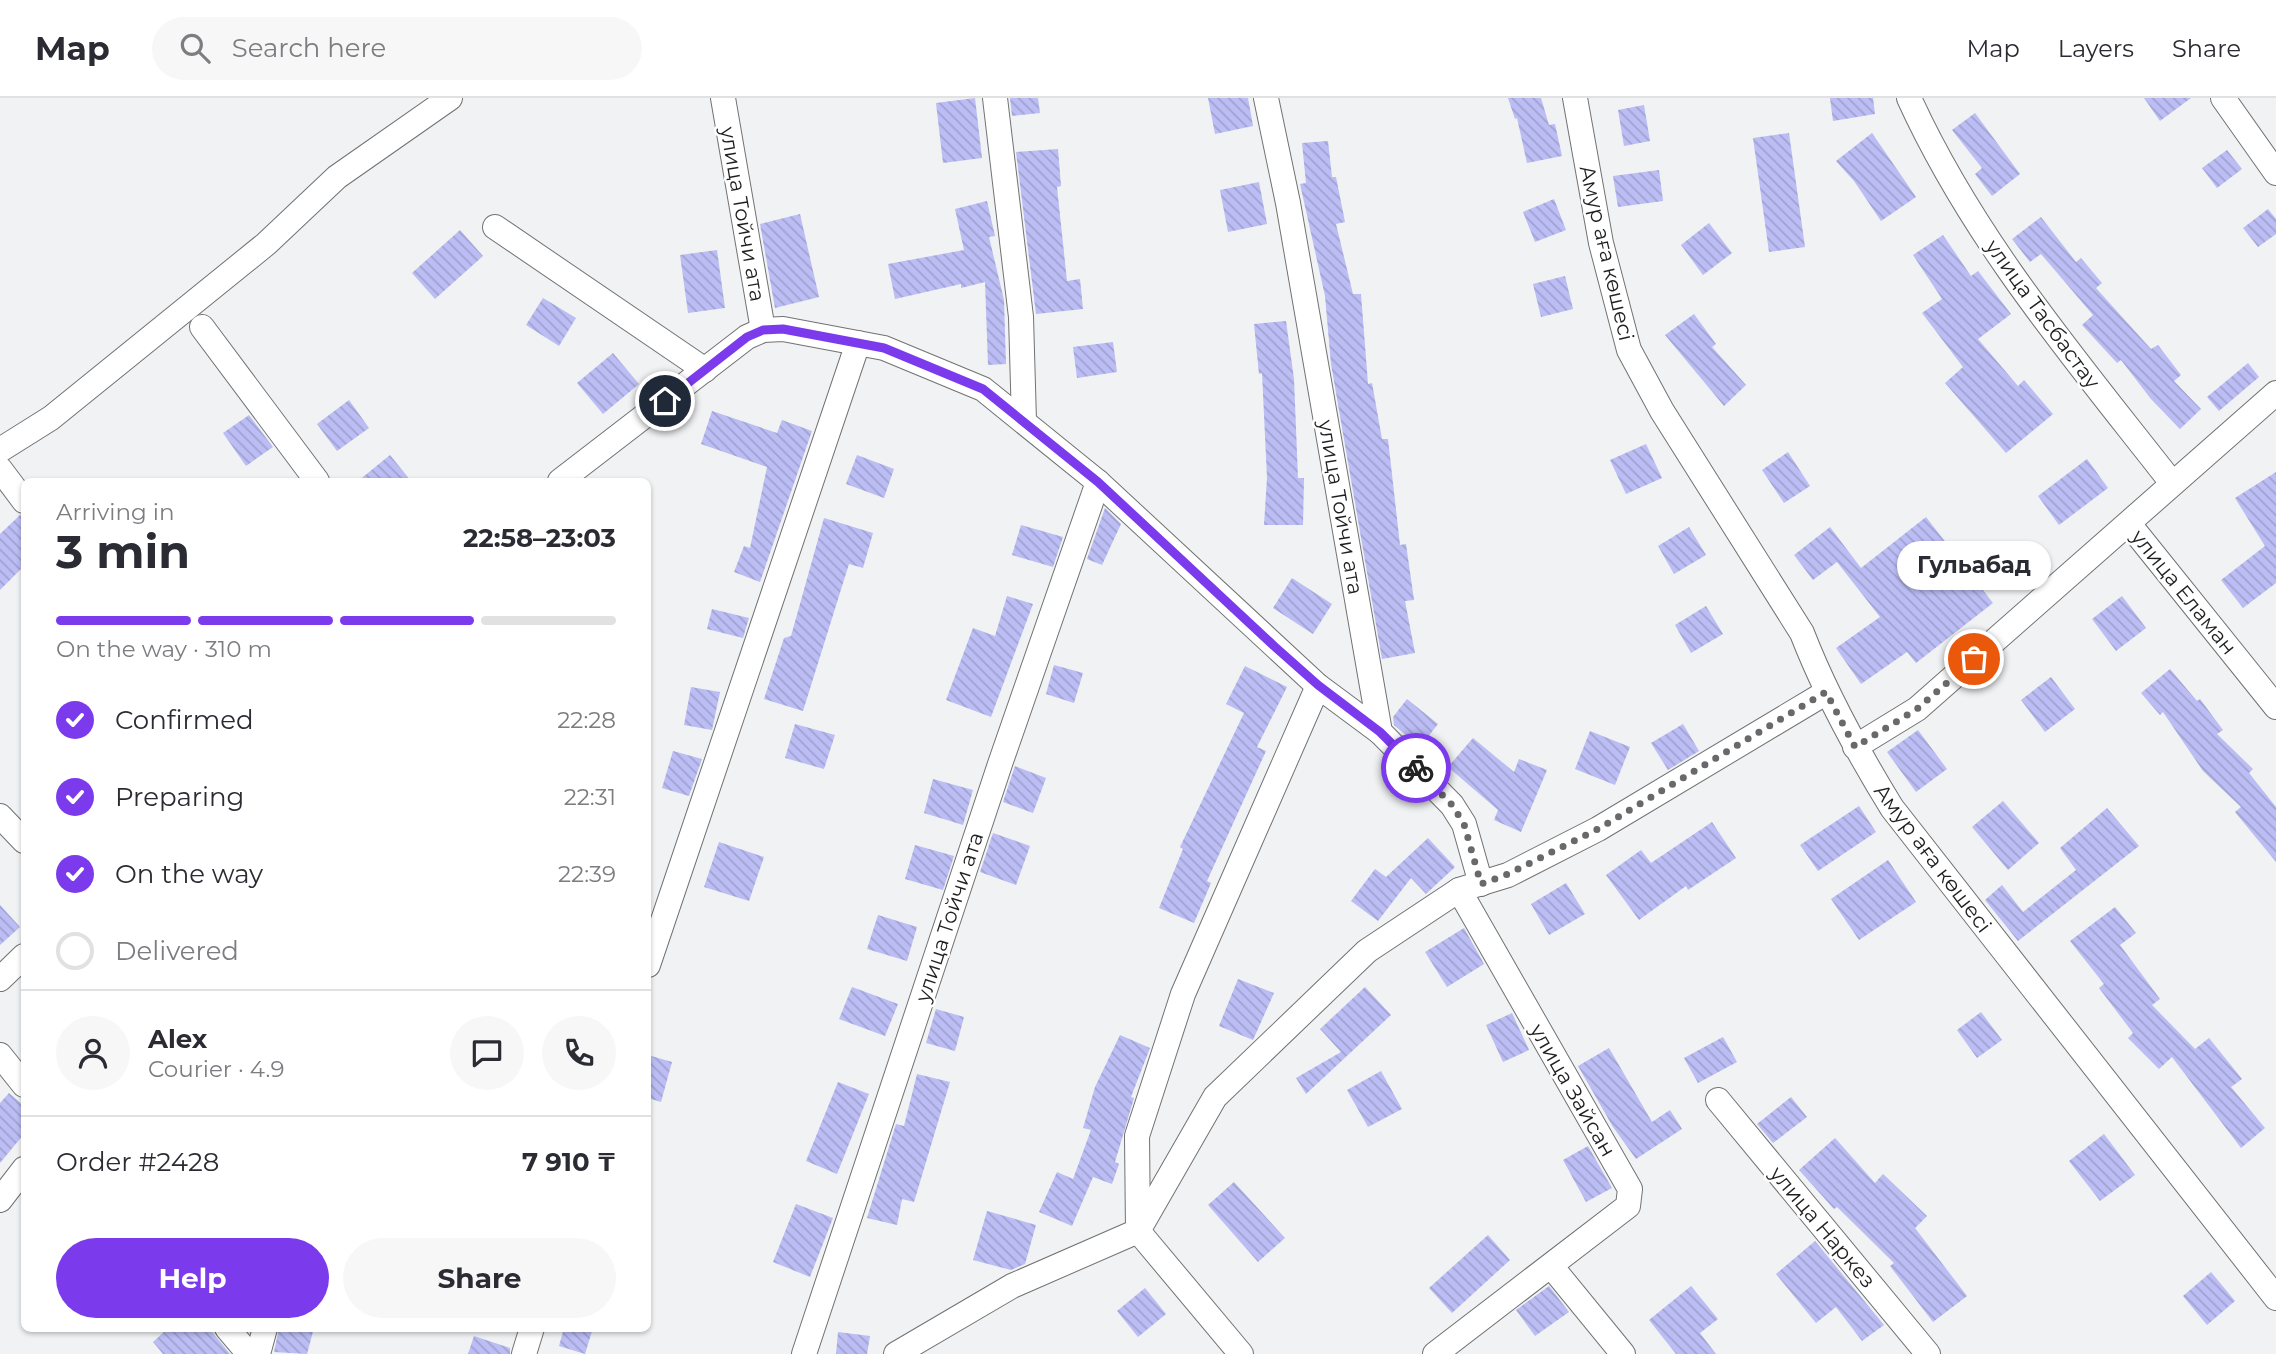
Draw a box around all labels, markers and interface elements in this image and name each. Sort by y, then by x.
search box [152,17,642,80]
text: Map [35,28,110,68]
icon: search [176,29,214,67]
text: Search here [232,32,386,64]
text: Map [1966,34,2020,63]
text: Layers [2058,34,2134,63]
text: Share [2172,34,2241,63]
street label: улица Тойчи ата [715,124,771,303]
street label: Амур аға көшесі [1575,163,1639,343]
street label: улица Тасбастау [1980,234,2106,394]
pin [635,371,695,431]
icon: home [646,382,684,420]
street label: улица Тойчи ата [1313,417,1369,596]
text: Arriving in [56,498,175,526]
text: 22:58–23:03 [463,522,616,554]
text: 3 min [56,523,190,580]
street label: улица Еламан [2125,524,2242,659]
callout: Гульабад [1897,540,2051,589]
text: Гульабад [1917,551,2031,579]
pin [1944,629,2004,689]
text: On the way · 310 m [56,635,272,663]
icon: bag [1955,640,1993,678]
icon: check [56,701,94,739]
text: Confirmed [115,704,254,736]
text: 22:28 [557,706,616,734]
courier [1381,733,1451,803]
icon: bike [1397,749,1435,787]
icon: check [56,778,94,816]
street label: Амур аға көшесі [1869,779,1997,937]
text: Preparing [115,781,244,813]
text: 22:31 [564,783,616,811]
street label: улица Тойчи ата [909,829,988,1006]
icon: check [56,855,94,893]
text: On the way [115,858,263,890]
text: 22:39 [558,860,616,888]
text: Delivered [115,935,239,967]
button: person [56,1016,130,1090]
button: chat [450,1016,524,1090]
button: phone [542,1016,616,1090]
street label: улица Зайсан [1524,1018,1621,1161]
text: Alex [148,1023,207,1055]
text: Courier · 4.9 [148,1055,284,1083]
text: Order #2428 [56,1146,219,1178]
text: 7 910 ₸ [522,1146,616,1178]
street label: улица Наркез [1764,1160,1881,1293]
button: Help [56,1238,329,1318]
button: Share [343,1238,616,1318]

